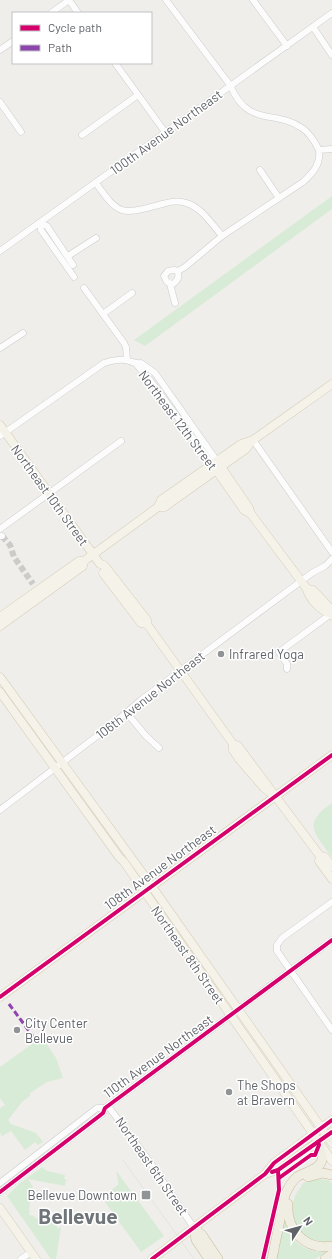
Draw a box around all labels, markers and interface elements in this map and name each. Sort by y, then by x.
legend [12,12,152,64]
text: Cycle path [48,20,102,34]
text: Path [48,40,72,54]
street label: 100th Avenue Northeast [107,86,225,178]
street label: Northeast 12th Street [135,367,221,473]
street label: Northeast 10th Street [8,441,92,549]
place label: Infrared Yoga [229,646,304,662]
street label: 106th Avenue Northeast [92,648,208,742]
marker: Infrared Yoga [216,649,226,659]
street label: 108th Avenue Northeast [101,821,219,913]
street label: Northeast 8th Street [148,903,228,1007]
street label: 110th Avenue Northeast [100,1011,216,1101]
place label: City Center Bellevue [25,1015,88,1046]
marker: City Center Bellevue [12,1025,22,1035]
place label: The Shops at Bravern [237,1077,296,1108]
marker: The Shops at Bravern [224,1087,234,1097]
street label: Northeast 6th Street [112,1114,192,1218]
place label: Bellevue Downtown [28,1187,137,1203]
marker: Bellevue Downtown [140,1189,152,1201]
district label: Bellevue [38,1203,118,1228]
north arrow [280,1207,320,1247]
text: N [301,1214,316,1228]

